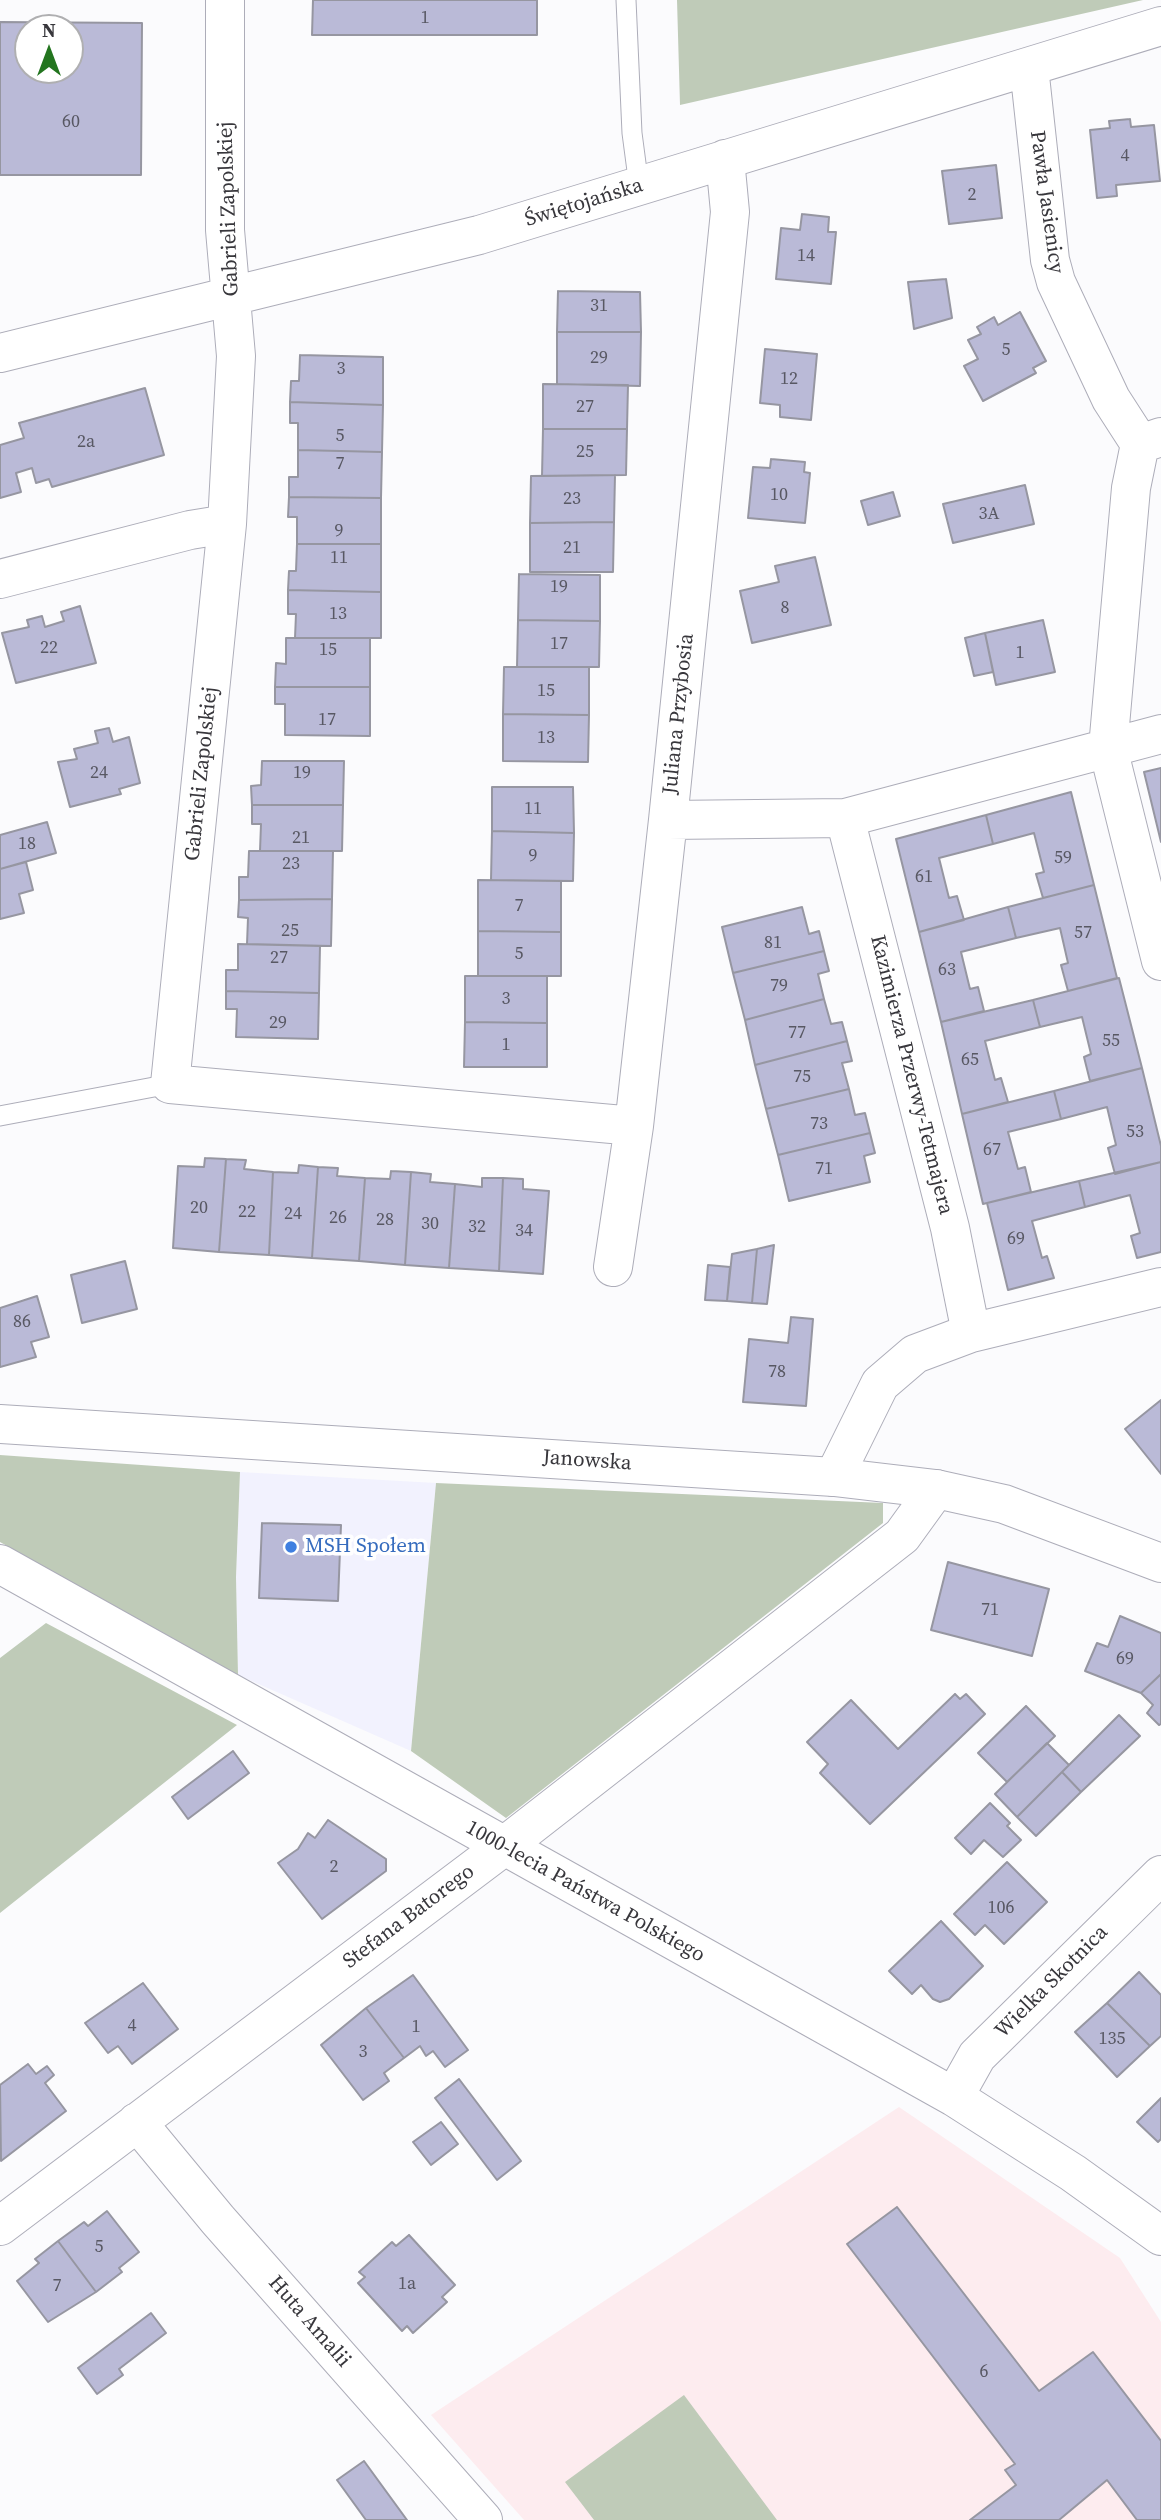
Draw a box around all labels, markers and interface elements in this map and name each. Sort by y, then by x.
house number: 1 [421,7,429,29]
north arrow [14,14,84,84]
text: N [42,17,56,43]
house number: 60 [62,111,80,133]
street label: Gabrieli Zapolskiej [213,121,245,297]
street label: Pawła Jasienicy [1024,129,1068,275]
house number: 4 [1121,145,1129,167]
street label: Świętojańska [522,173,646,233]
house number: 2 [968,184,976,206]
house number: 14 [797,245,815,267]
house number: 31 [590,295,608,317]
house number: 5 [1002,339,1010,361]
house number: 29 [590,347,608,369]
house number: 3 [337,358,345,380]
house number: 12 [780,368,798,390]
house number: 27 [576,396,594,418]
house number: 5 [336,425,344,447]
house number: 2a [77,431,95,453]
house number: 25 [576,441,594,463]
house number: 7 [336,453,344,475]
house number: 10 [770,484,788,506]
house number: 23 [563,488,581,510]
house number: 3A [979,503,999,525]
house number: 9 [335,520,343,542]
house number: 21 [563,537,581,559]
house number: 11 [330,547,348,569]
house number: 19 [550,576,568,598]
house number: 8 [781,597,789,619]
house number: 13 [329,603,347,625]
street label: Juliana Przybosia [658,632,700,796]
house number: 17 [550,633,568,655]
house number: 22 [40,637,58,659]
house number: 15 [319,639,337,661]
house number: 1 [1016,642,1024,664]
house number: 15 [537,680,555,702]
street label: Gabrieli Zapolskiej [180,686,224,862]
house number: 17 [318,709,336,731]
house number: 13 [537,727,555,749]
house number: 24 [90,762,108,784]
house number: 19 [293,762,311,784]
house number: 11 [524,798,542,820]
house number: 21 [292,827,310,849]
house number: 18 [18,833,36,855]
house number: 9 [529,845,537,867]
house number: 59 [1054,847,1072,869]
house number: 23 [282,853,300,875]
house number: 61 [915,866,933,888]
house number: 7 [515,895,523,917]
house number: 25 [281,920,299,942]
house number: 57 [1074,922,1092,944]
house number: 81 [764,932,782,954]
street label: Kazimierza Przerwy-Tetmajera [864,933,958,1217]
house number: 5 [515,943,523,965]
house number: 27 [270,947,288,969]
house number: 63 [938,959,956,981]
house number: 79 [770,975,788,997]
house number: 3 [502,988,510,1010]
house number: 29 [269,1012,287,1034]
house number: 77 [788,1022,806,1044]
house number: 55 [1102,1030,1120,1052]
house number: 1 [502,1034,510,1056]
house number: 65 [961,1049,979,1071]
house number: 75 [793,1066,811,1088]
house number: 73 [810,1113,828,1135]
house number: 53 [1126,1121,1144,1143]
house number: 67 [983,1139,1001,1161]
house number: 71 [815,1158,833,1180]
house number: 20 [190,1197,208,1219]
house number: 22 [238,1201,256,1223]
house number: 24 [284,1203,302,1225]
house number: 26 [329,1207,347,1229]
house number: 28 [376,1209,394,1231]
house number: 30 [421,1213,439,1235]
house number: 32 [468,1216,486,1238]
house number: 34 [515,1220,533,1242]
house number: 69 [1007,1228,1025,1250]
house number: 86 [13,1311,31,1333]
house number: 78 [768,1361,786,1383]
street label: Janowska [542,1445,632,1477]
place label: MSH Społem [305,1534,426,1560]
marker: MSH Społem [283,1539,299,1555]
house number: 71 [981,1599,999,1621]
house number: 69 [1116,1648,1134,1670]
street label: 1000-lecia Państwa Polskiego [461,1816,709,1968]
house number: 2 [330,1856,338,1878]
street label: Stefana Batorego [338,1859,480,1975]
house number: 106 [988,1897,1014,1919]
street label: Wielka Skotnica [990,1920,1114,2044]
house number: 4 [128,2015,136,2037]
house number: 1 [412,2016,420,2038]
house number: 135 [1099,2028,1125,2050]
house number: 3 [359,2041,367,2063]
house number: 5 [95,2236,103,2258]
street label: Huta Amalii [262,2271,356,2373]
house number: 1a [398,2273,416,2295]
house number: 7 [53,2275,61,2297]
house number: 6 [980,2361,988,2383]

